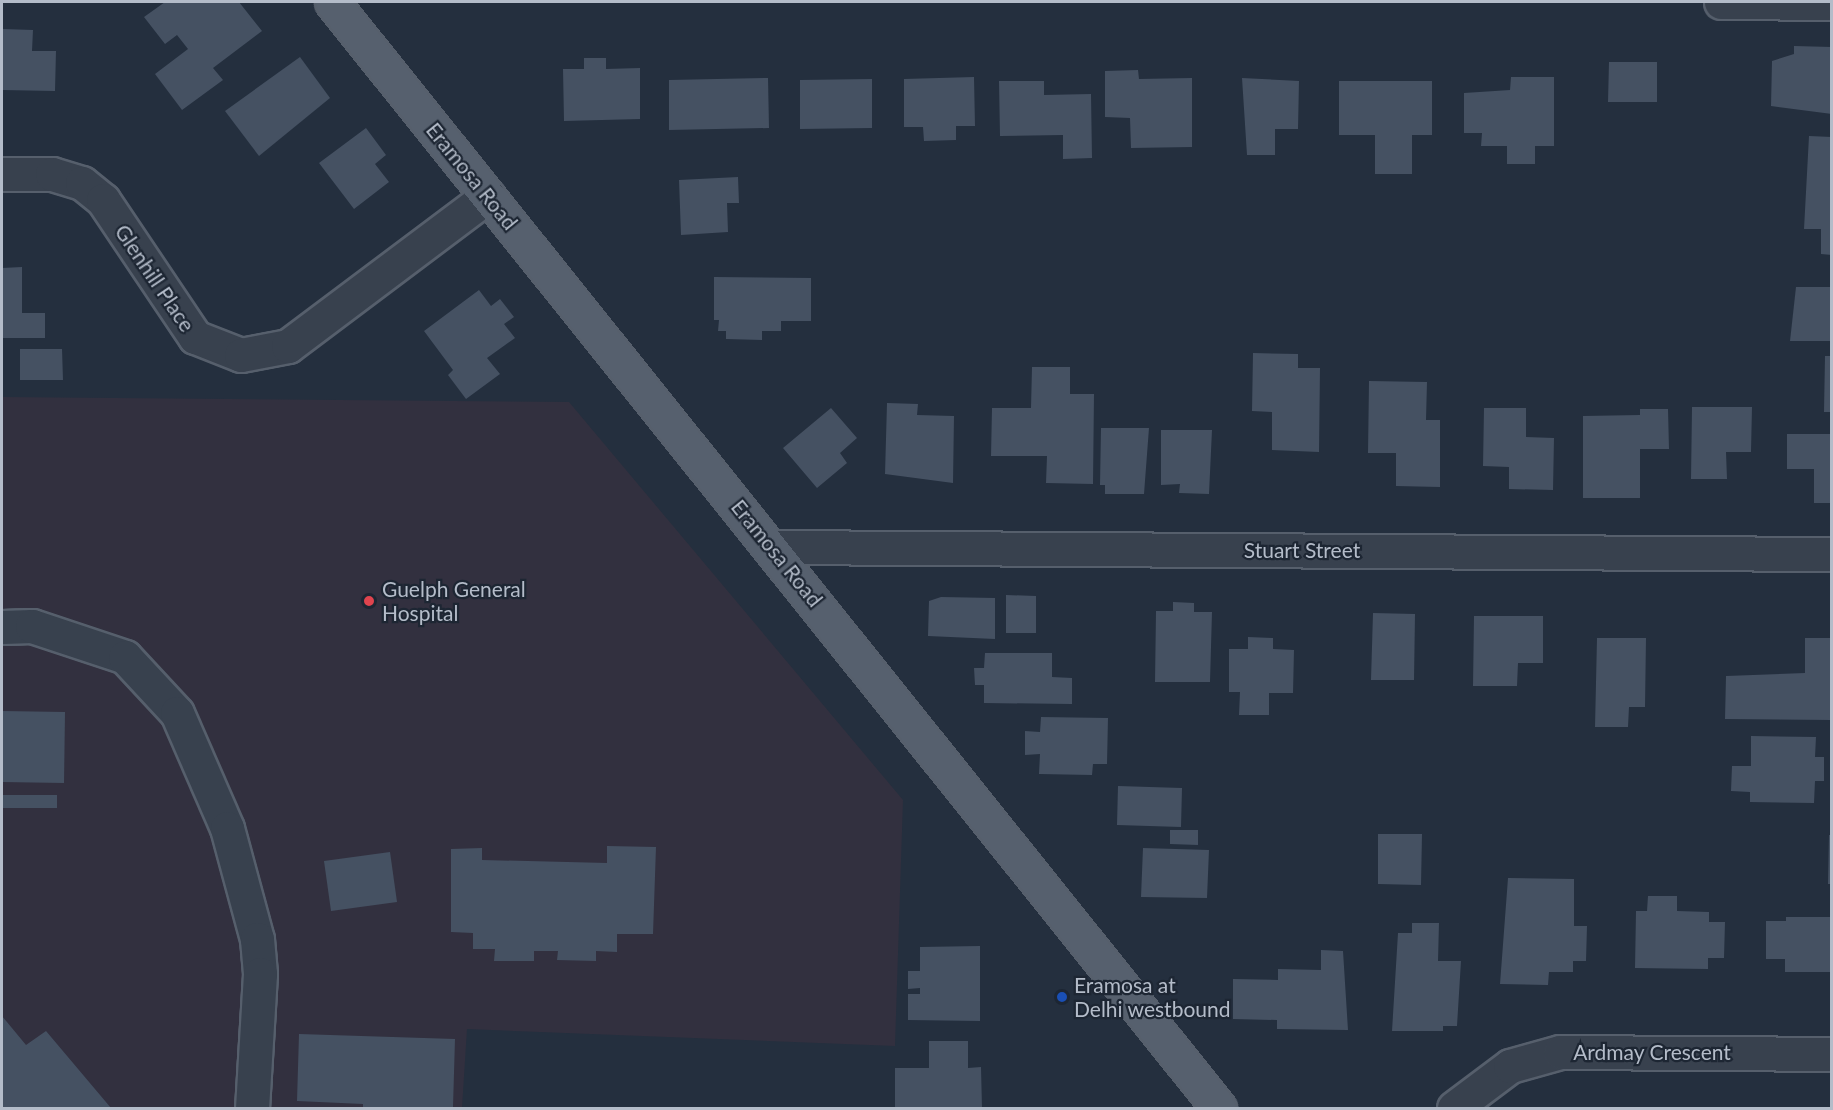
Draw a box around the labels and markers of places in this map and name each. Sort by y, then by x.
place label: Guelph General Hospital [382,576,526,626]
marker: Guelph General Hospital [360,592,378,610]
place label: Eramosa at Delhi westbound [1074,972,1231,1022]
marker: Eramosa at Delhi westbound [1055,990,1069,1004]

